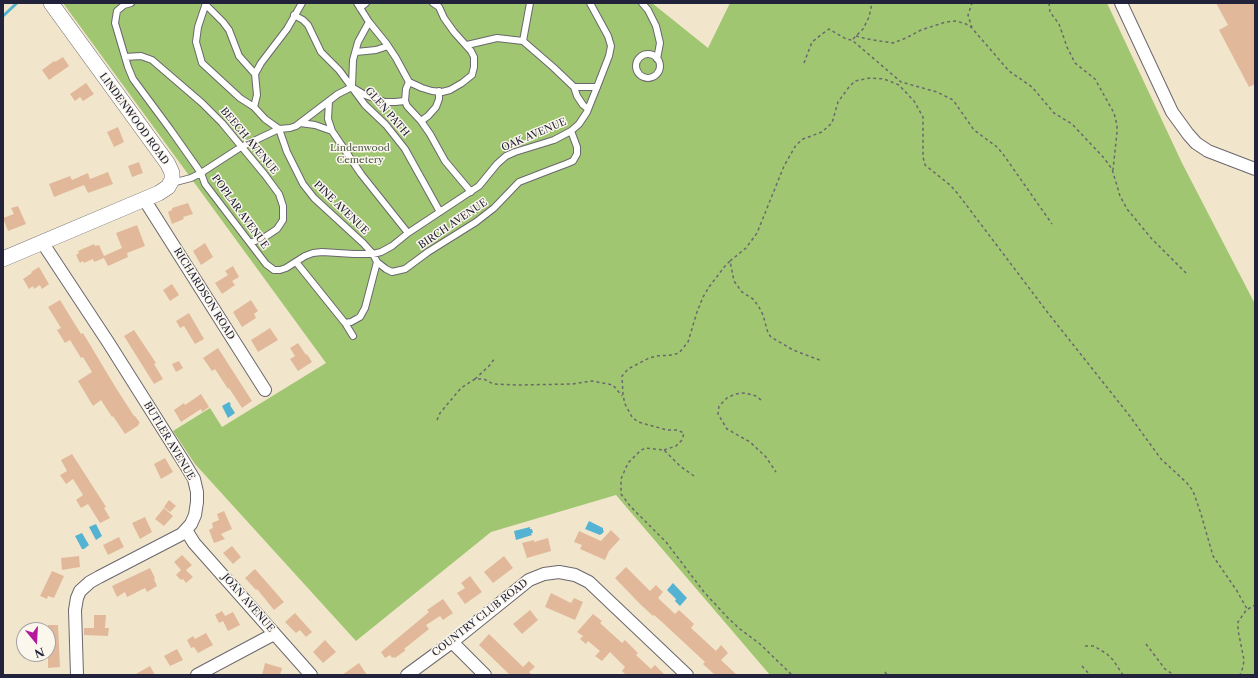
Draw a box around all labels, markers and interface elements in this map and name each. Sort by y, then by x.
street label: LINDENWOOD ROAD [97,71,171,167]
street label: GLEN PATH [362,85,412,139]
street label: BEECH AVENUE [218,105,280,177]
street label: OAK AVENUE [500,116,568,154]
park label: Lindenwood Cemetery [330,142,390,166]
street label: POPLAR AVENUE [209,173,271,251]
street label: PINE AVENUE [311,179,371,237]
street label: BIRCH AVENUE [416,197,490,251]
street label: RICHARDSON ROAD [171,246,237,342]
street label: BUTLER AVENUE [141,400,197,482]
street label: JOAN AVENUE [219,571,277,635]
street label: COUNTRY CLUB ROAD [430,577,530,659]
north arrow [16,622,56,662]
text: N [33,644,46,661]

